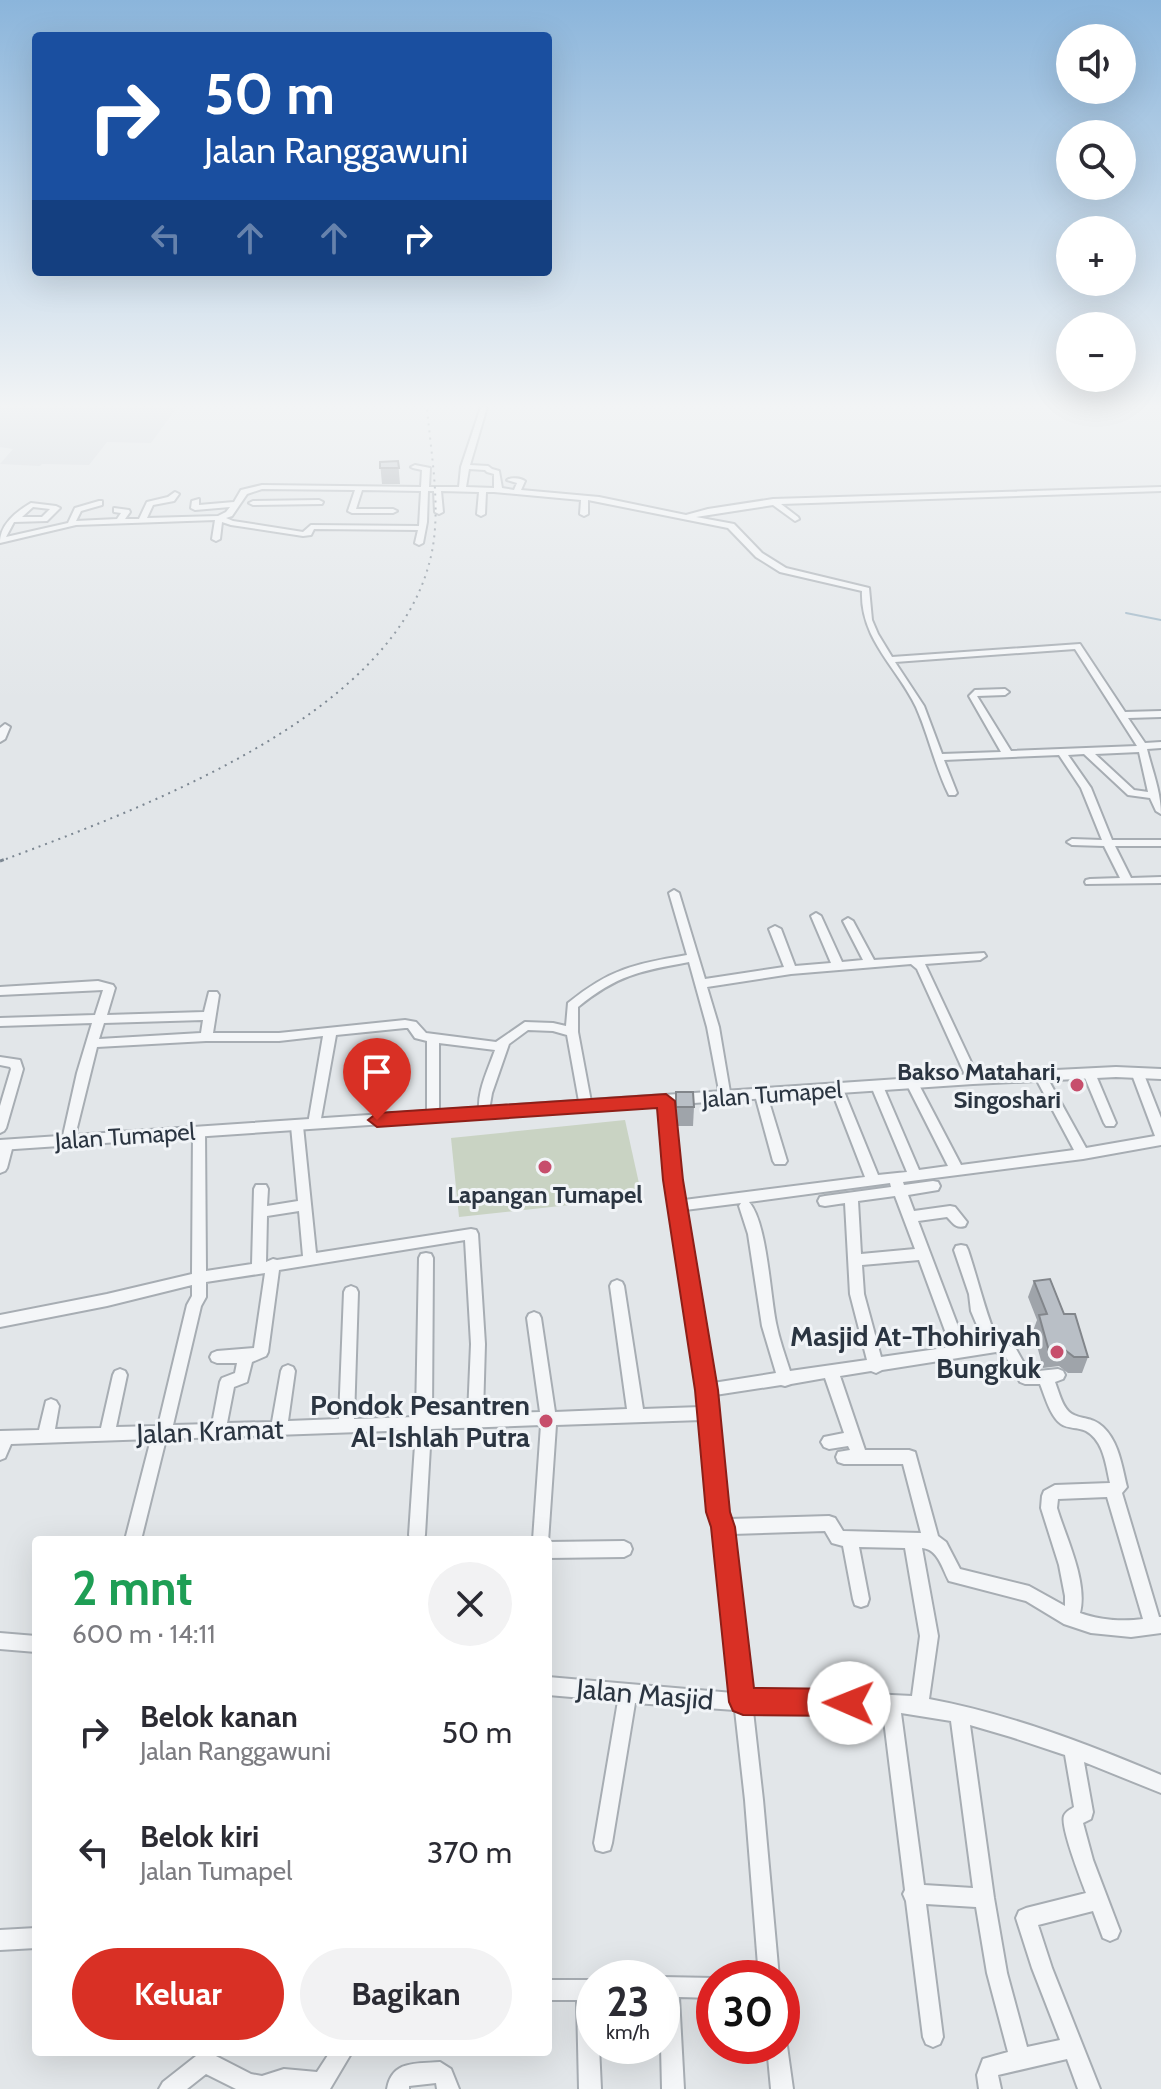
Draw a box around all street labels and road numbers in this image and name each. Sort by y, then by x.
street label: Jalan Tumapel [700,1075,843,1113]
street label: Jalan Tumapel [53,1117,196,1155]
street label: Jalan Kramat [135,1411,284,1451]
street label: Jalan Masjid [574,1671,715,1717]

